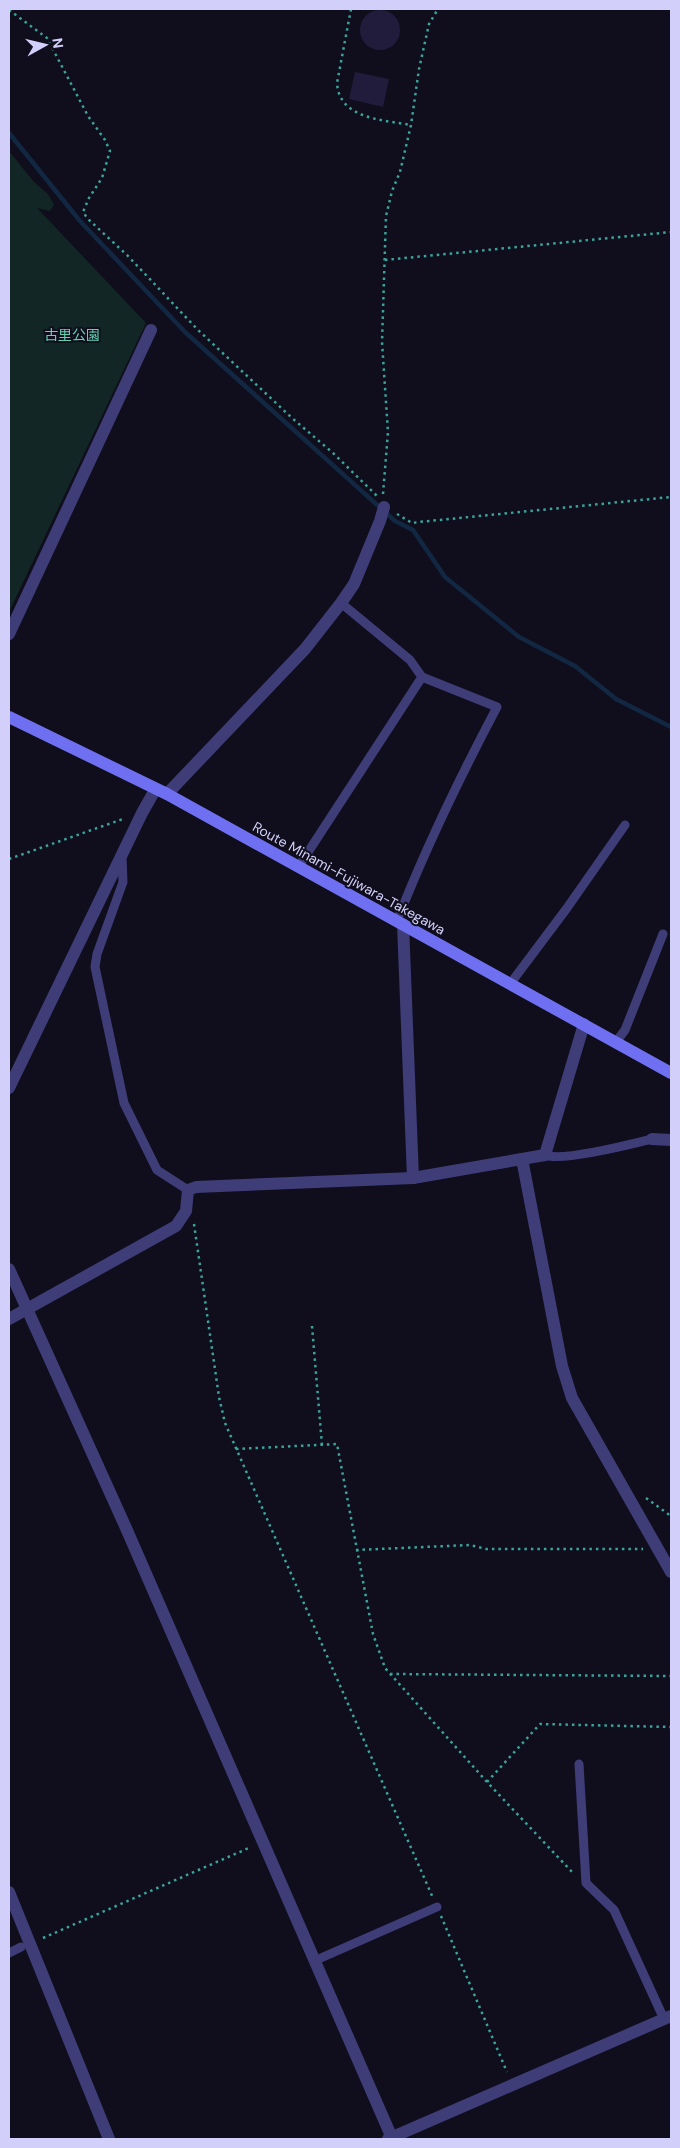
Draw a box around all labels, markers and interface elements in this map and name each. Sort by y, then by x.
north arrow [20,20,70,70]
text: N [48,37,67,50]
park label: 古里公園 [44,326,100,344]
street label: Route Minami-Fujiwara-Takegawa [249,817,449,939]

